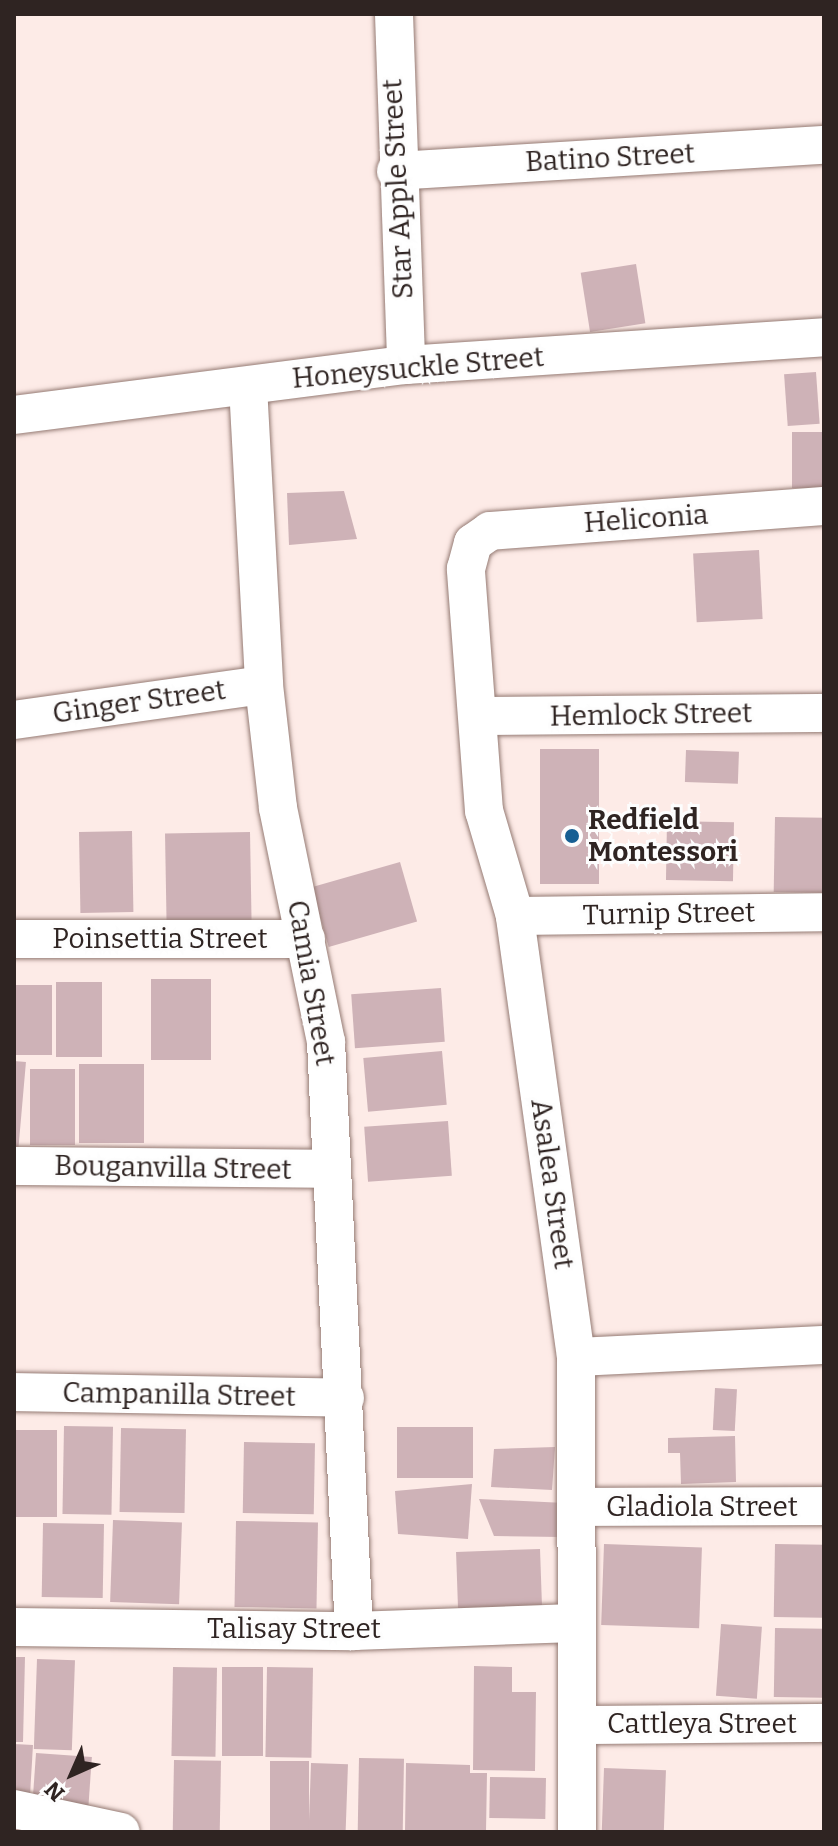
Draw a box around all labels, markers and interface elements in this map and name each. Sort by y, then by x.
street label: Star Apple Street [375,78,421,300]
street label: Batino Street [524,137,696,179]
street label: Honeysuckle Street [291,340,545,396]
street label: Heliconia [583,498,709,540]
street label: Ginger Street [50,673,228,731]
street label: Hemlock Street [550,696,752,734]
place label: Redfield Montessori [588,803,738,869]
marker: Redfield Montessori [563,827,581,845]
street label: Turnip Street [582,896,756,932]
street label: Camia Street [280,898,342,1068]
street label: Poinsettia Street [52,922,268,956]
street label: Asalea Street [523,1097,581,1271]
street label: Bouganvilla Street [54,1149,292,1187]
street label: Campanilla Street [62,1376,296,1414]
street label: Gladiola Street [606,1490,798,1524]
street label: Talisay Street [207,1612,381,1646]
street label: Cattleya Street [607,1707,797,1741]
north arrow [32,1734,112,1814]
text: N [39,1776,70,1807]

